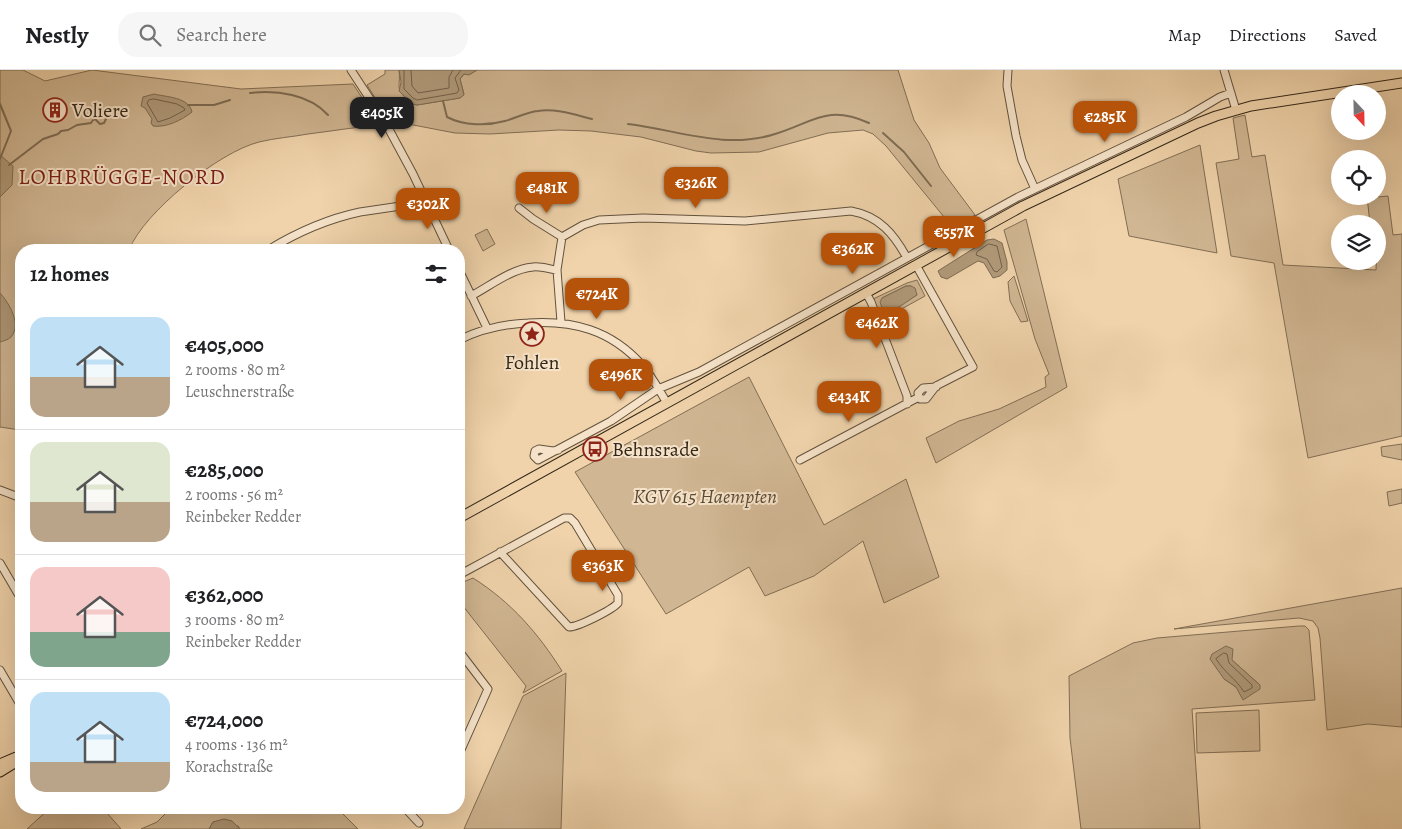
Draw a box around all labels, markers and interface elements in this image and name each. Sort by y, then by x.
search box [118,12,468,57]
text: Nestly [25,19,88,51]
icon: search [136,21,164,49]
text: Search here [176,22,267,48]
text: Map [1168,23,1201,47]
text: Directions [1229,23,1306,47]
text: Saved [1334,23,1377,47]
north arrow [1331,85,1386,140]
map controls [1331,85,1386,270]
building icon: Voliere [42,97,68,123]
place label: Voliere [71,97,129,124]
pin: €405K [347,97,417,139]
pin: €285K [1070,100,1140,143]
text: €405K [361,102,403,124]
text: €285K [1084,106,1126,128]
button: locate [1331,150,1386,205]
district label: LOHBRÜGGE-NORD [18,162,226,192]
pin: €326K [661,166,731,209]
pin: €481K [512,172,582,214]
text: €326K [675,172,717,194]
text: €481K [527,177,567,199]
pin: €302K [393,188,463,230]
text: €302K [407,193,449,215]
button: layers [1331,215,1386,270]
pin: €557K [919,216,989,258]
text: €557K [934,221,974,243]
pin: €362K [818,232,888,275]
text: €362K [832,238,874,260]
text: 12 homes [30,260,109,288]
icon: filters [422,260,450,288]
pin: €724K [562,278,632,320]
text: €724K [576,283,618,305]
pin: €462K [842,306,912,349]
text: €462K [856,312,898,334]
place icon: Fohlen [519,321,545,347]
text: €405,000 [185,331,264,359]
icon: home [70,337,130,397]
place label: Fohlen [505,349,559,376]
pin: €496K [586,358,656,401]
text: 2 rooms · 80 m² [185,359,285,381]
text: €496K [600,364,642,386]
pin: €434K [814,380,884,423]
text: Leuschnerstraße [185,381,295,403]
text: €434K [828,386,870,408]
bus stop icon: Behnsrade [582,436,608,462]
place label: Behnsrade [612,436,699,463]
text: €285,000 [185,456,264,484]
icon: home [70,462,130,522]
park label: KGV 615 Haempten [633,483,777,510]
text: 2 rooms · 56 m² [185,484,283,506]
text: Reinbeker Redder [185,506,301,528]
pin: €363K [568,550,638,592]
text: €363K [583,555,623,577]
text: €362,000 [185,581,263,609]
icon: home [70,587,130,647]
text: 3 rooms · 80 m² [185,609,284,631]
text: Reinbeker Redder [185,631,301,653]
text: €724,000 [185,706,263,734]
icon: home [70,712,130,772]
text: 4 rooms · 136 m² [185,734,288,756]
text: Korachstraße [185,756,273,778]

